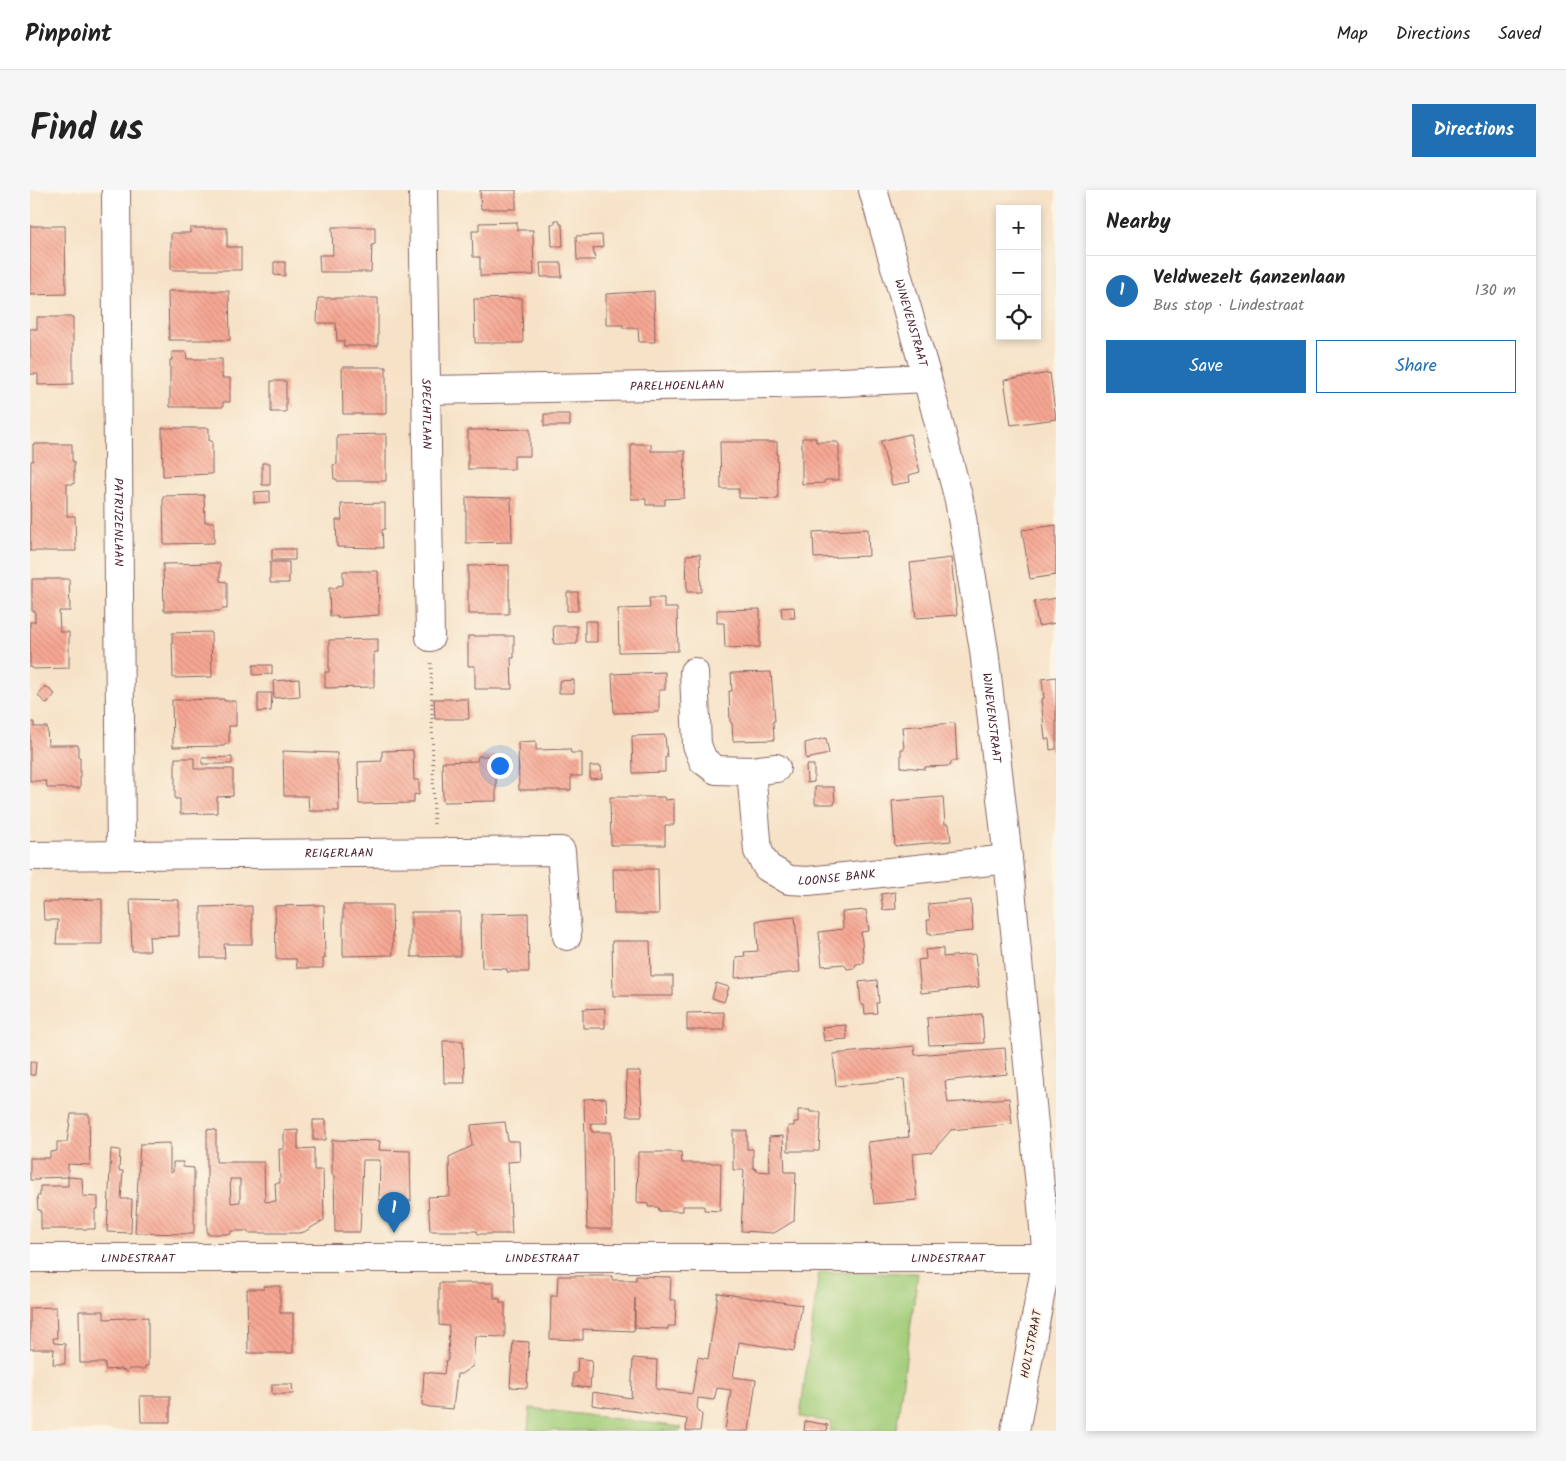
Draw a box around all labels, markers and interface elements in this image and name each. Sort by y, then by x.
text: Pinpoint [25,15,112,54]
text: Map [1336,20,1368,49]
text: Directions [1396,20,1470,49]
text: Saved [1498,20,1541,49]
text: Find us [30,102,143,158]
button: Directions [1412,104,1536,157]
map controls [996,205,1041,340]
button: + [996,205,1041,250]
text: Nearby [1106,206,1171,239]
button: − [996,250,1041,295]
text: Veldwezelt Ganzenlaan [1153,263,1345,293]
street label: WINEVENSTRAAT [889,277,933,370]
text: 1 [1120,278,1124,303]
text: 130 m [1475,278,1516,303]
text: Bus stop · Lindestraat [1153,293,1304,318]
button: locate [996,295,1041,340]
button: Save [1106,340,1306,393]
button: Share [1316,340,1516,393]
street label: PARELHOENLAAN [630,376,724,396]
street label: SPECHTLAAN [416,378,436,450]
street label: PATRIJZENLAAN [108,478,128,566]
street label: WINEVENSTRAAT [977,672,1006,765]
your location [487,753,513,779]
street label: REIGERLAAN [305,844,373,863]
street label: LOONSE BANK [797,865,877,891]
pin: 1 [378,1192,410,1233]
street label: LINDESTRAAT [101,1249,177,1268]
street label: LINDESTRAAT [505,1249,581,1268]
street label: LINDESTRAAT [911,1249,987,1268]
street label: HOLTSTRAAT [1016,1307,1048,1380]

